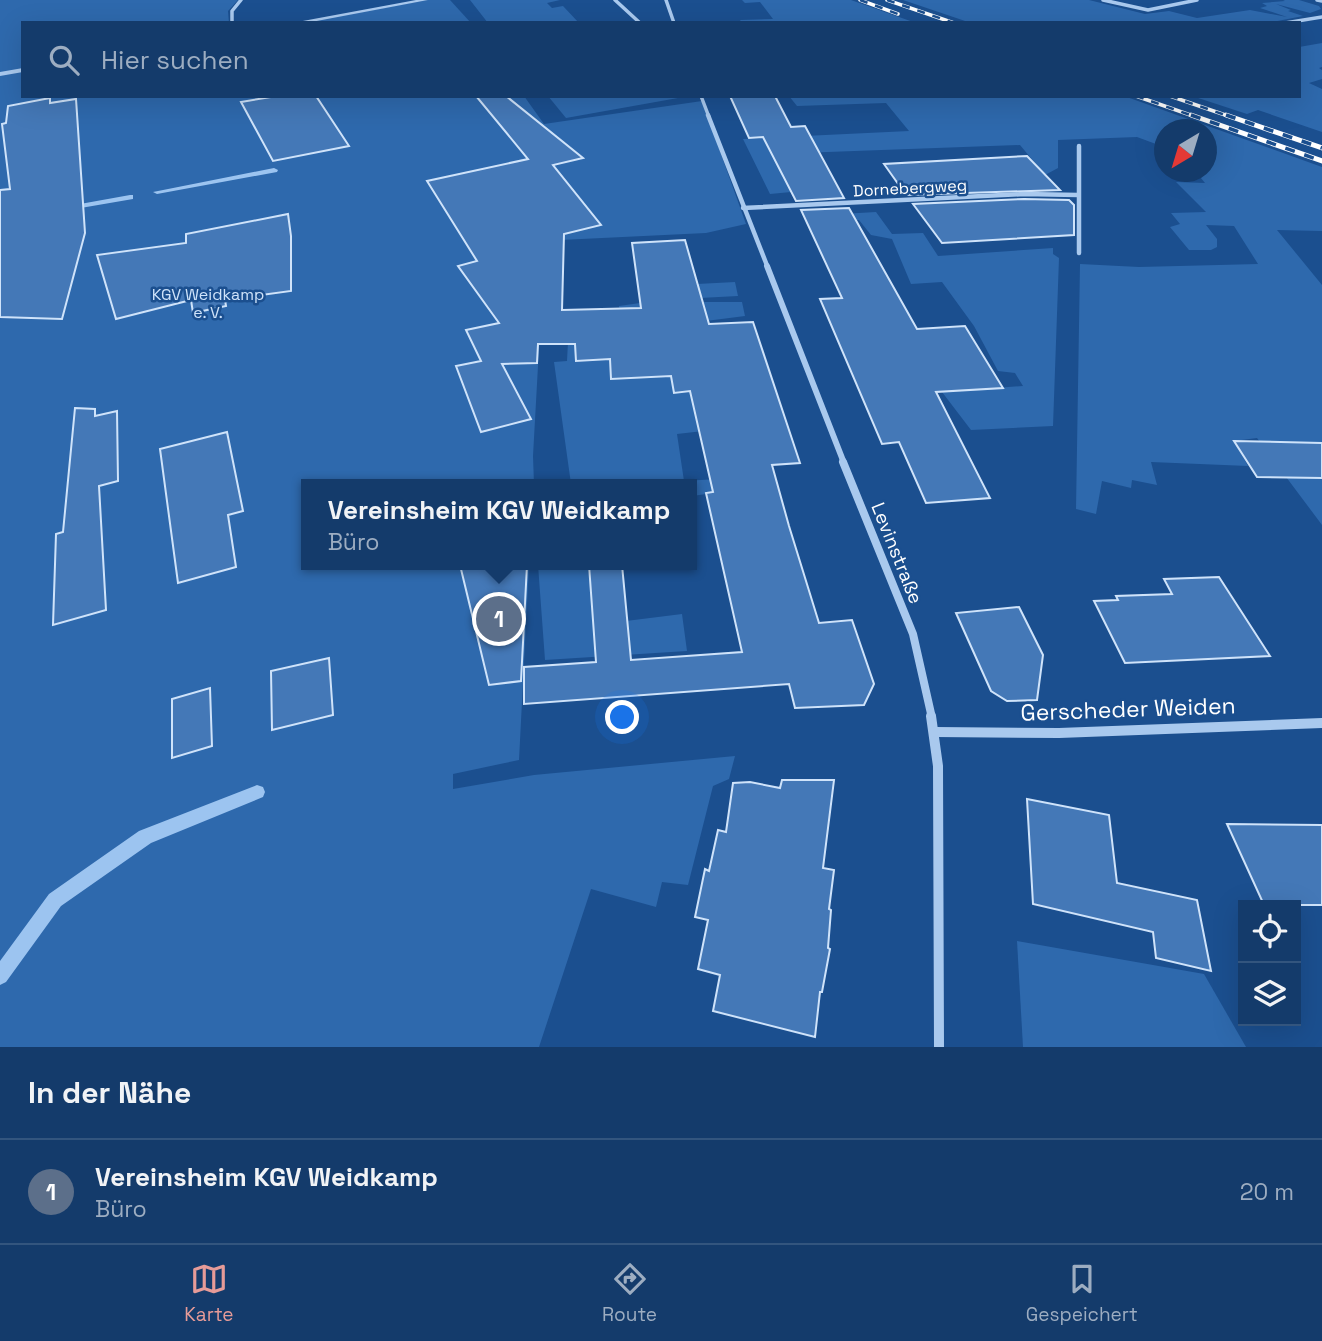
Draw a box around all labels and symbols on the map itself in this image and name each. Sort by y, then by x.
north arrow [1154,119,1217,182]
street label: Dornebergweg [853,175,967,201]
park label: KGV Weidkamp e. V. [152,284,264,323]
street label: Levinstraße [865,499,929,607]
pin: 1 [476,593,522,645]
street label: Gerscheder Weiden [1020,690,1236,728]
your location [605,700,639,734]

